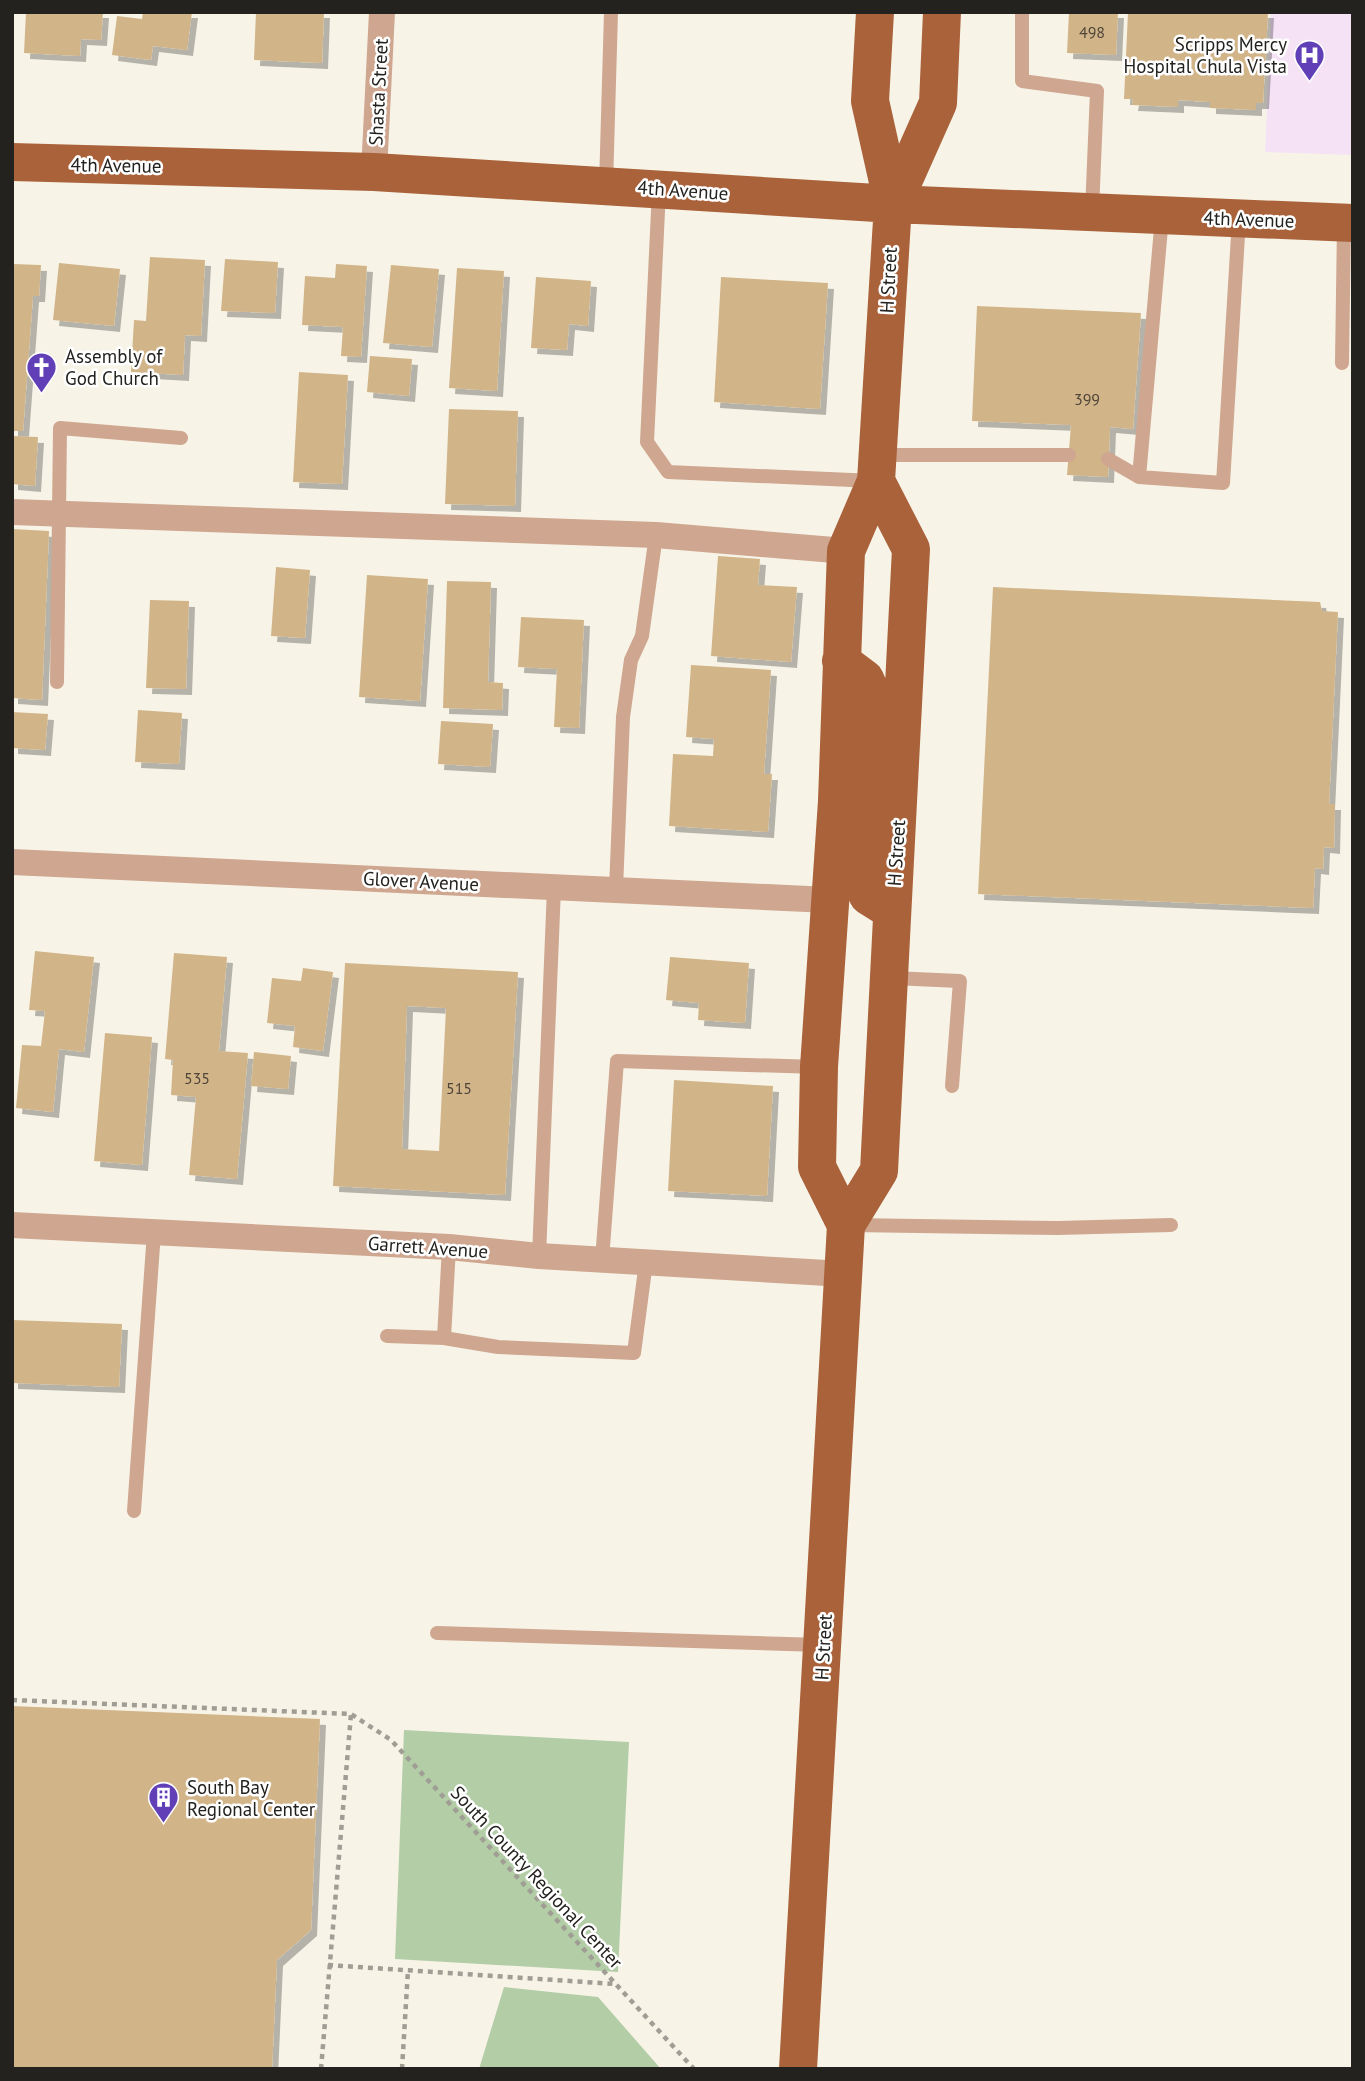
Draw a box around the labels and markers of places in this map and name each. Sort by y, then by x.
place label: Scripps Mercy Hospital Chula Vista [1123,32,1287,78]
hospital icon: Scripps Mercy Hospital Chula Vista [1293,38,1327,82]
place label: Assembly of God Church [65,344,163,390]
church icon: Assembly of God Church [25,350,59,394]
place label: South Bay Regional Center [187,1775,316,1821]
building icon: South Bay Regional Center [147,1781,181,1825]

